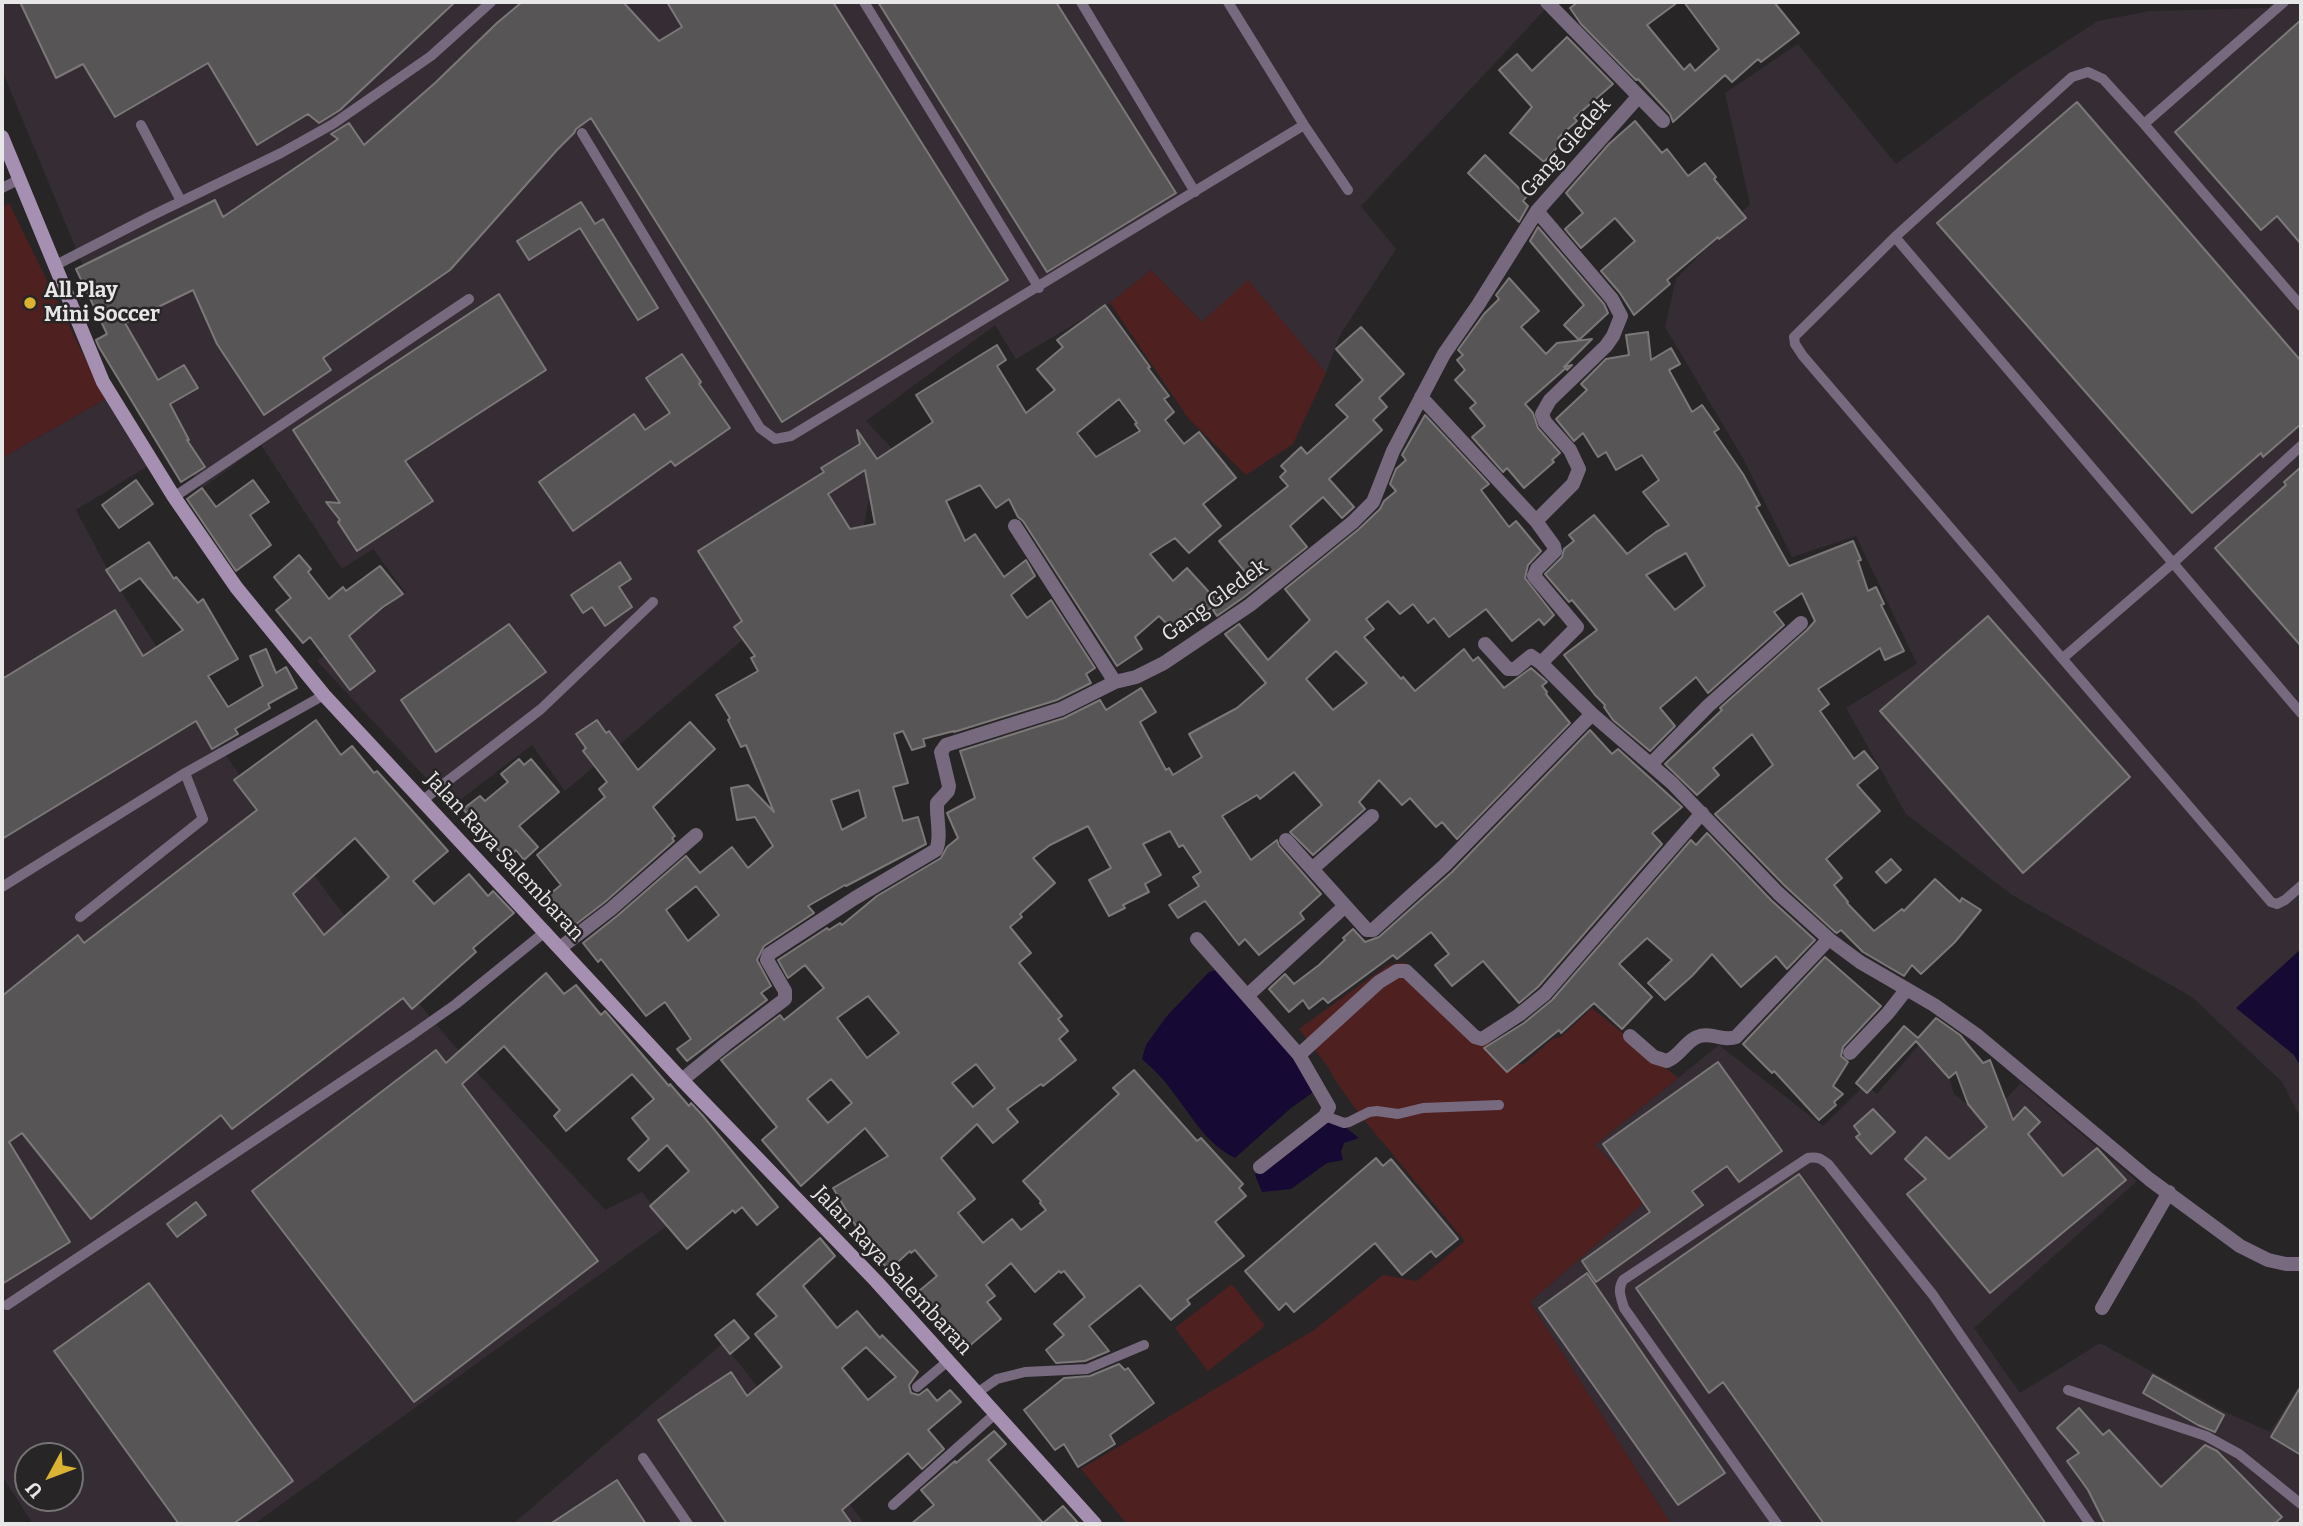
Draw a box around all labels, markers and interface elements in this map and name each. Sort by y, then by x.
street label: Gang Gledek [1516,93,1616,203]
place label: All Play Mini Soccer [44,278,160,328]
marker: All Play Mini Soccer [22,295,38,311]
street label: Gang Gledek [1157,554,1273,648]
street label: Jalan Raya Salembaran [419,767,589,947]
street label: Jalan Raya Salembaran [807,1181,977,1361]
north arrow [14,1442,84,1512]
text: U [21,1477,48,1503]

